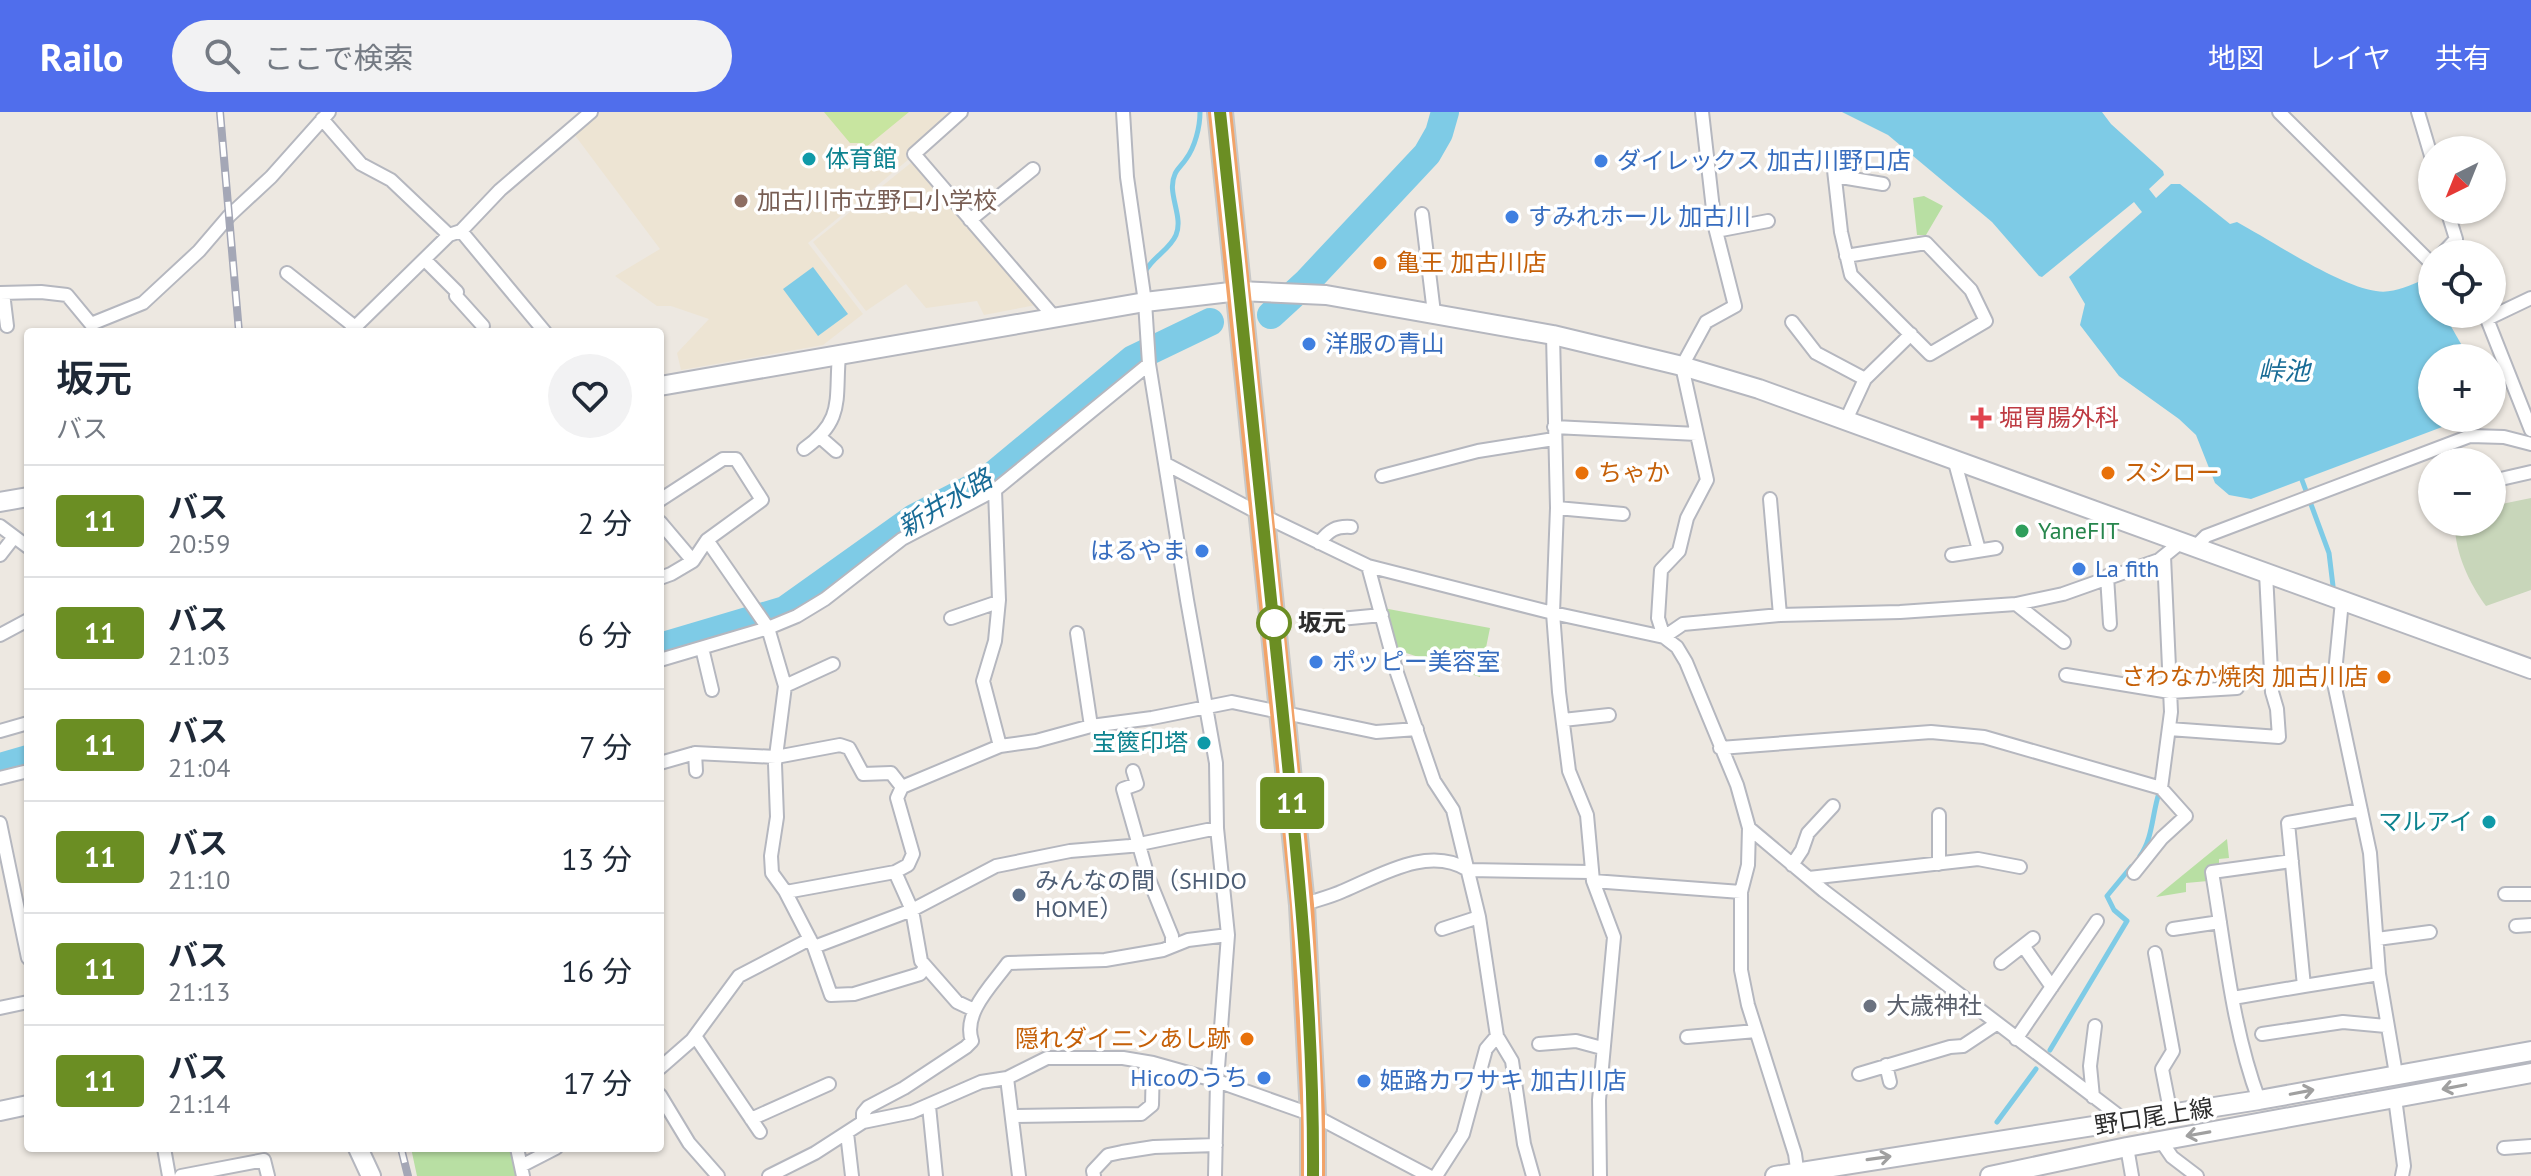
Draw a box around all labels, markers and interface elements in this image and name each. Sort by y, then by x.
search box [172,20,732,92]
text: Railo [40,32,124,81]
icon: search [200,34,244,78]
text: ここで検索 [264,38,414,77]
text: 地図 [2208,39,2264,76]
text: レイヤ [2308,39,2391,76]
text: 共有 [2435,39,2491,76]
north arrow [2418,136,2506,224]
map controls [2418,136,2506,536]
place label: 体育館 [825,143,897,174]
place label: ダイレックス 加古川野口店 [1617,145,1911,176]
marker: 体育館 [800,150,818,168]
marker: ダイレックス 加古川野口店 [1592,152,1610,170]
place label: 加古川市立野口小学校 [757,185,997,216]
marker: 加古川市立野口小学校 [732,192,750,210]
place label: すみれホール 加古川 [1528,201,1750,232]
marker: すみれホール 加古川 [1503,208,1521,226]
button: locate [2418,240,2506,328]
place label: 亀王 加古川店 [1396,247,1546,278]
marker: 亀王 加古川店 [1371,254,1389,272]
place label: 洋服の青山 [1325,328,1445,359]
marker: 洋服の青山 [1300,335,1318,353]
button: + [2418,344,2506,432]
text: 坂元 [56,353,132,402]
button: heart [548,354,632,438]
water label: 峠池 [2258,354,2313,387]
place label: 堀胃腸外科 [1999,402,2119,433]
marker: 堀胃腸外科 [1970,407,1992,429]
text: バス [56,412,108,445]
button: − [2418,448,2506,536]
place label: ちゃか [1598,457,1670,488]
place label: スシロー [2124,457,2220,488]
water label: 新井水路 [892,461,1000,544]
marker: ちゃか [1573,464,1591,482]
marker: スシロー [2099,464,2117,482]
text: バス [168,487,228,526]
text: 11 [84,502,116,539]
text: 2 分 [578,503,632,542]
place label: YaneFIT [2038,515,2120,546]
marker: YaneFIT [2013,522,2031,540]
text: 20:59 [168,527,230,560]
place label: はるやま [1090,535,1186,566]
marker: はるやま [1193,542,1211,560]
place label: La fith [2095,553,2159,584]
marker: La fith [2070,560,2088,578]
text: バス [168,599,228,638]
marker: 坂元 [1257,606,1291,640]
place label: 坂元 [1298,607,1346,638]
text: 11 [84,614,116,651]
text: 6 分 [578,615,632,654]
text: 21:03 [168,639,230,672]
place label: ポッピー美容室 [1332,646,1500,677]
marker: ポッピー美容室 [1307,653,1325,671]
place label: さわなか焼肉 加古川店 [2122,661,2368,692]
marker: さわなか焼肉 加古川店 [2375,668,2393,686]
text: バス [168,711,228,750]
text: 11 [84,726,116,763]
text: 7 分 [579,727,632,766]
place label: 宝篋印塔 [1092,727,1188,758]
marker: 宝篋印塔 [1195,734,1213,752]
text: 21:04 [168,751,230,784]
line badge: 11 [1256,777,1328,829]
text: 11 [1276,784,1308,821]
place label: マルアイ [2378,806,2473,837]
marker: マルアイ [2480,813,2498,831]
text: バス [168,823,228,862]
text: 11 [84,838,116,875]
text: 13 分 [561,839,632,878]
text: 21:10 [168,863,230,896]
place label: みんなの間（SHIDO HOME） [1035,865,1247,924]
marker: みんなの間（SHIDO HOME） [1010,886,1028,904]
text: バス [168,935,228,974]
text: 11 [84,950,116,987]
text: 16 分 [561,951,632,990]
text: 21:13 [168,975,230,1008]
place label: 大歳神社 [1886,990,1982,1021]
marker: 大歳神社 [1861,997,1879,1015]
place label: 隠れダイニンあし跡 [1015,1023,1231,1054]
marker: 隠れダイニンあし跡 [1238,1030,1256,1048]
text: バス [168,1047,228,1086]
text: 11 [84,1062,116,1099]
place label: Hicoのうち [1130,1062,1248,1093]
text: 17 分 [563,1063,632,1102]
place label: 姫路カワサキ 加古川店 [1380,1065,1626,1096]
marker: Hicoのうち [1255,1069,1273,1087]
marker: 姫路カワサキ 加古川店 [1355,1072,1373,1090]
one-way arrow [2442,1081,2468,1096]
one-way arrow [2289,1084,2314,1099]
text: 21:14 [168,1087,230,1120]
street label: 野口尾上線 [2092,1092,2216,1141]
one-way arrow [2186,1127,2212,1142]
one-way arrow [1866,1150,1892,1165]

